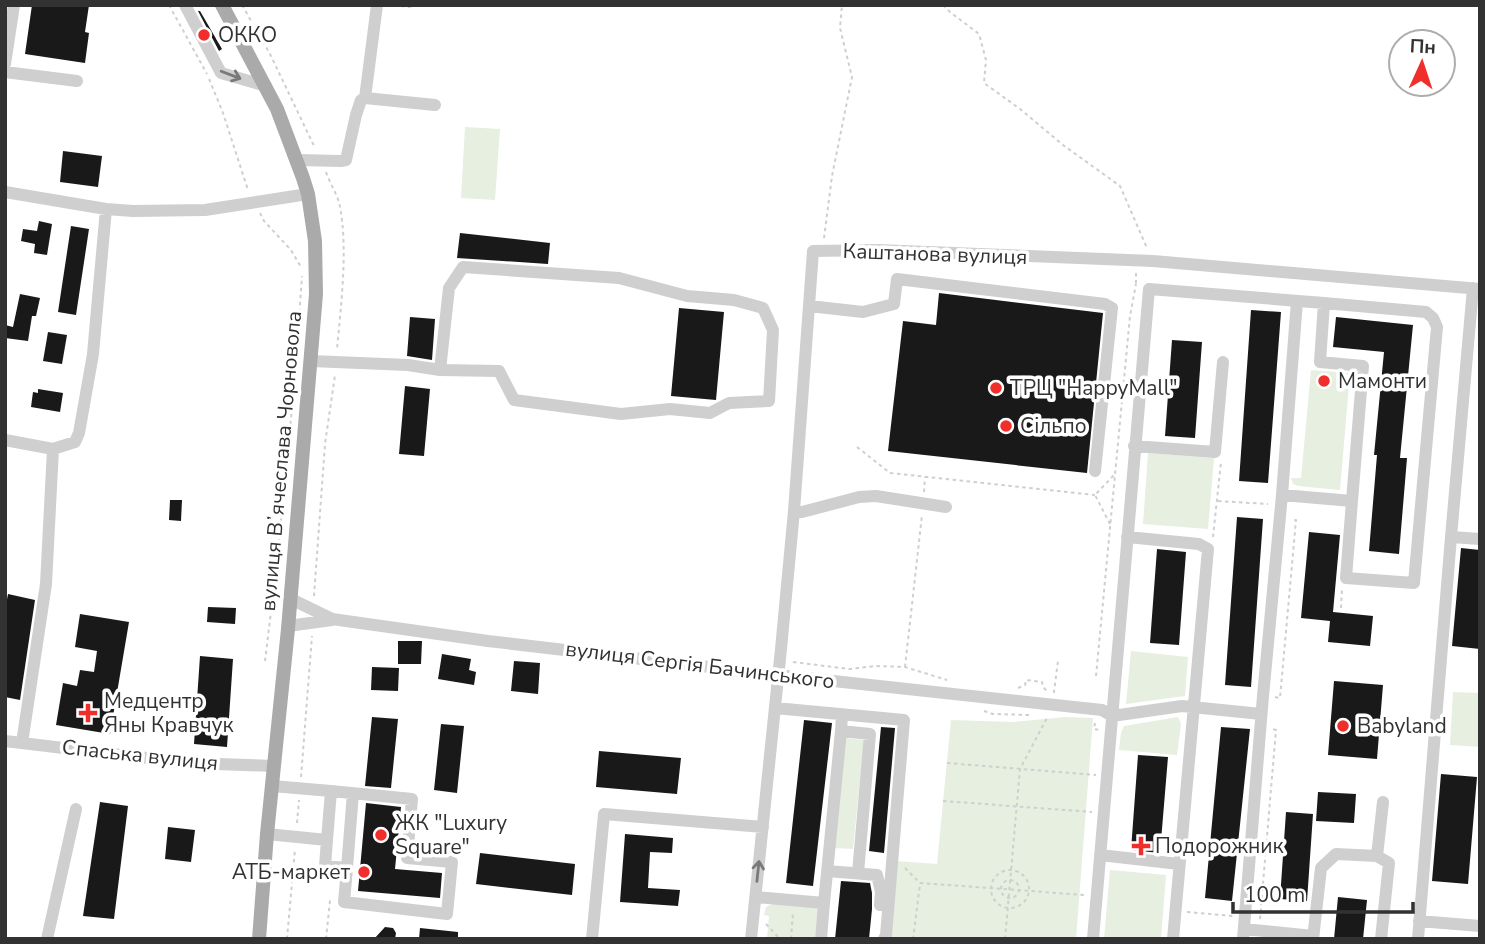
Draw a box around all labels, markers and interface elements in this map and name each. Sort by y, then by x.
place label: ОККО [218,21,277,49]
marker: ОККО [196,27,212,43]
north arrow [1387,28,1457,98]
text: Пн [1409,33,1437,61]
one-way arrow [220,69,241,82]
street label: Каштанова вулиця [842,237,1028,271]
street label: вулиця Вʼячеслава Чорновола [254,310,308,612]
place label: Мамонти [1338,367,1427,395]
marker: Мамонти [1316,373,1332,389]
place label: ТРЦ "HappyMall" [1010,374,1177,402]
marker: ТРЦ "HappyMall" [988,380,1004,396]
place label: Сільпо [1020,412,1087,440]
marker: Сільпо [998,418,1014,434]
street label: вулиця Сергія Бачинського [564,635,836,695]
place label: Медцентр Яны Кравчук [104,687,234,739]
marker: Медцентр Яны Кравчук [78,703,98,723]
place label: Babyland [1357,712,1447,740]
marker: Babyland [1335,718,1351,734]
street label: Спаська вулиця [61,733,219,777]
place label: ЖК "Luxury Square" [395,809,507,861]
marker: ЖК "Luxury Square" [373,827,389,843]
place label: Подорожник [1155,832,1284,860]
marker: Подорожник [1133,838,1149,854]
place label: АТБ-маркет [232,858,351,886]
one-way arrow [752,860,765,883]
marker: АТБ-маркет [356,864,372,880]
scale bar [1233,870,1413,914]
text: 100 m [1244,881,1305,909]

